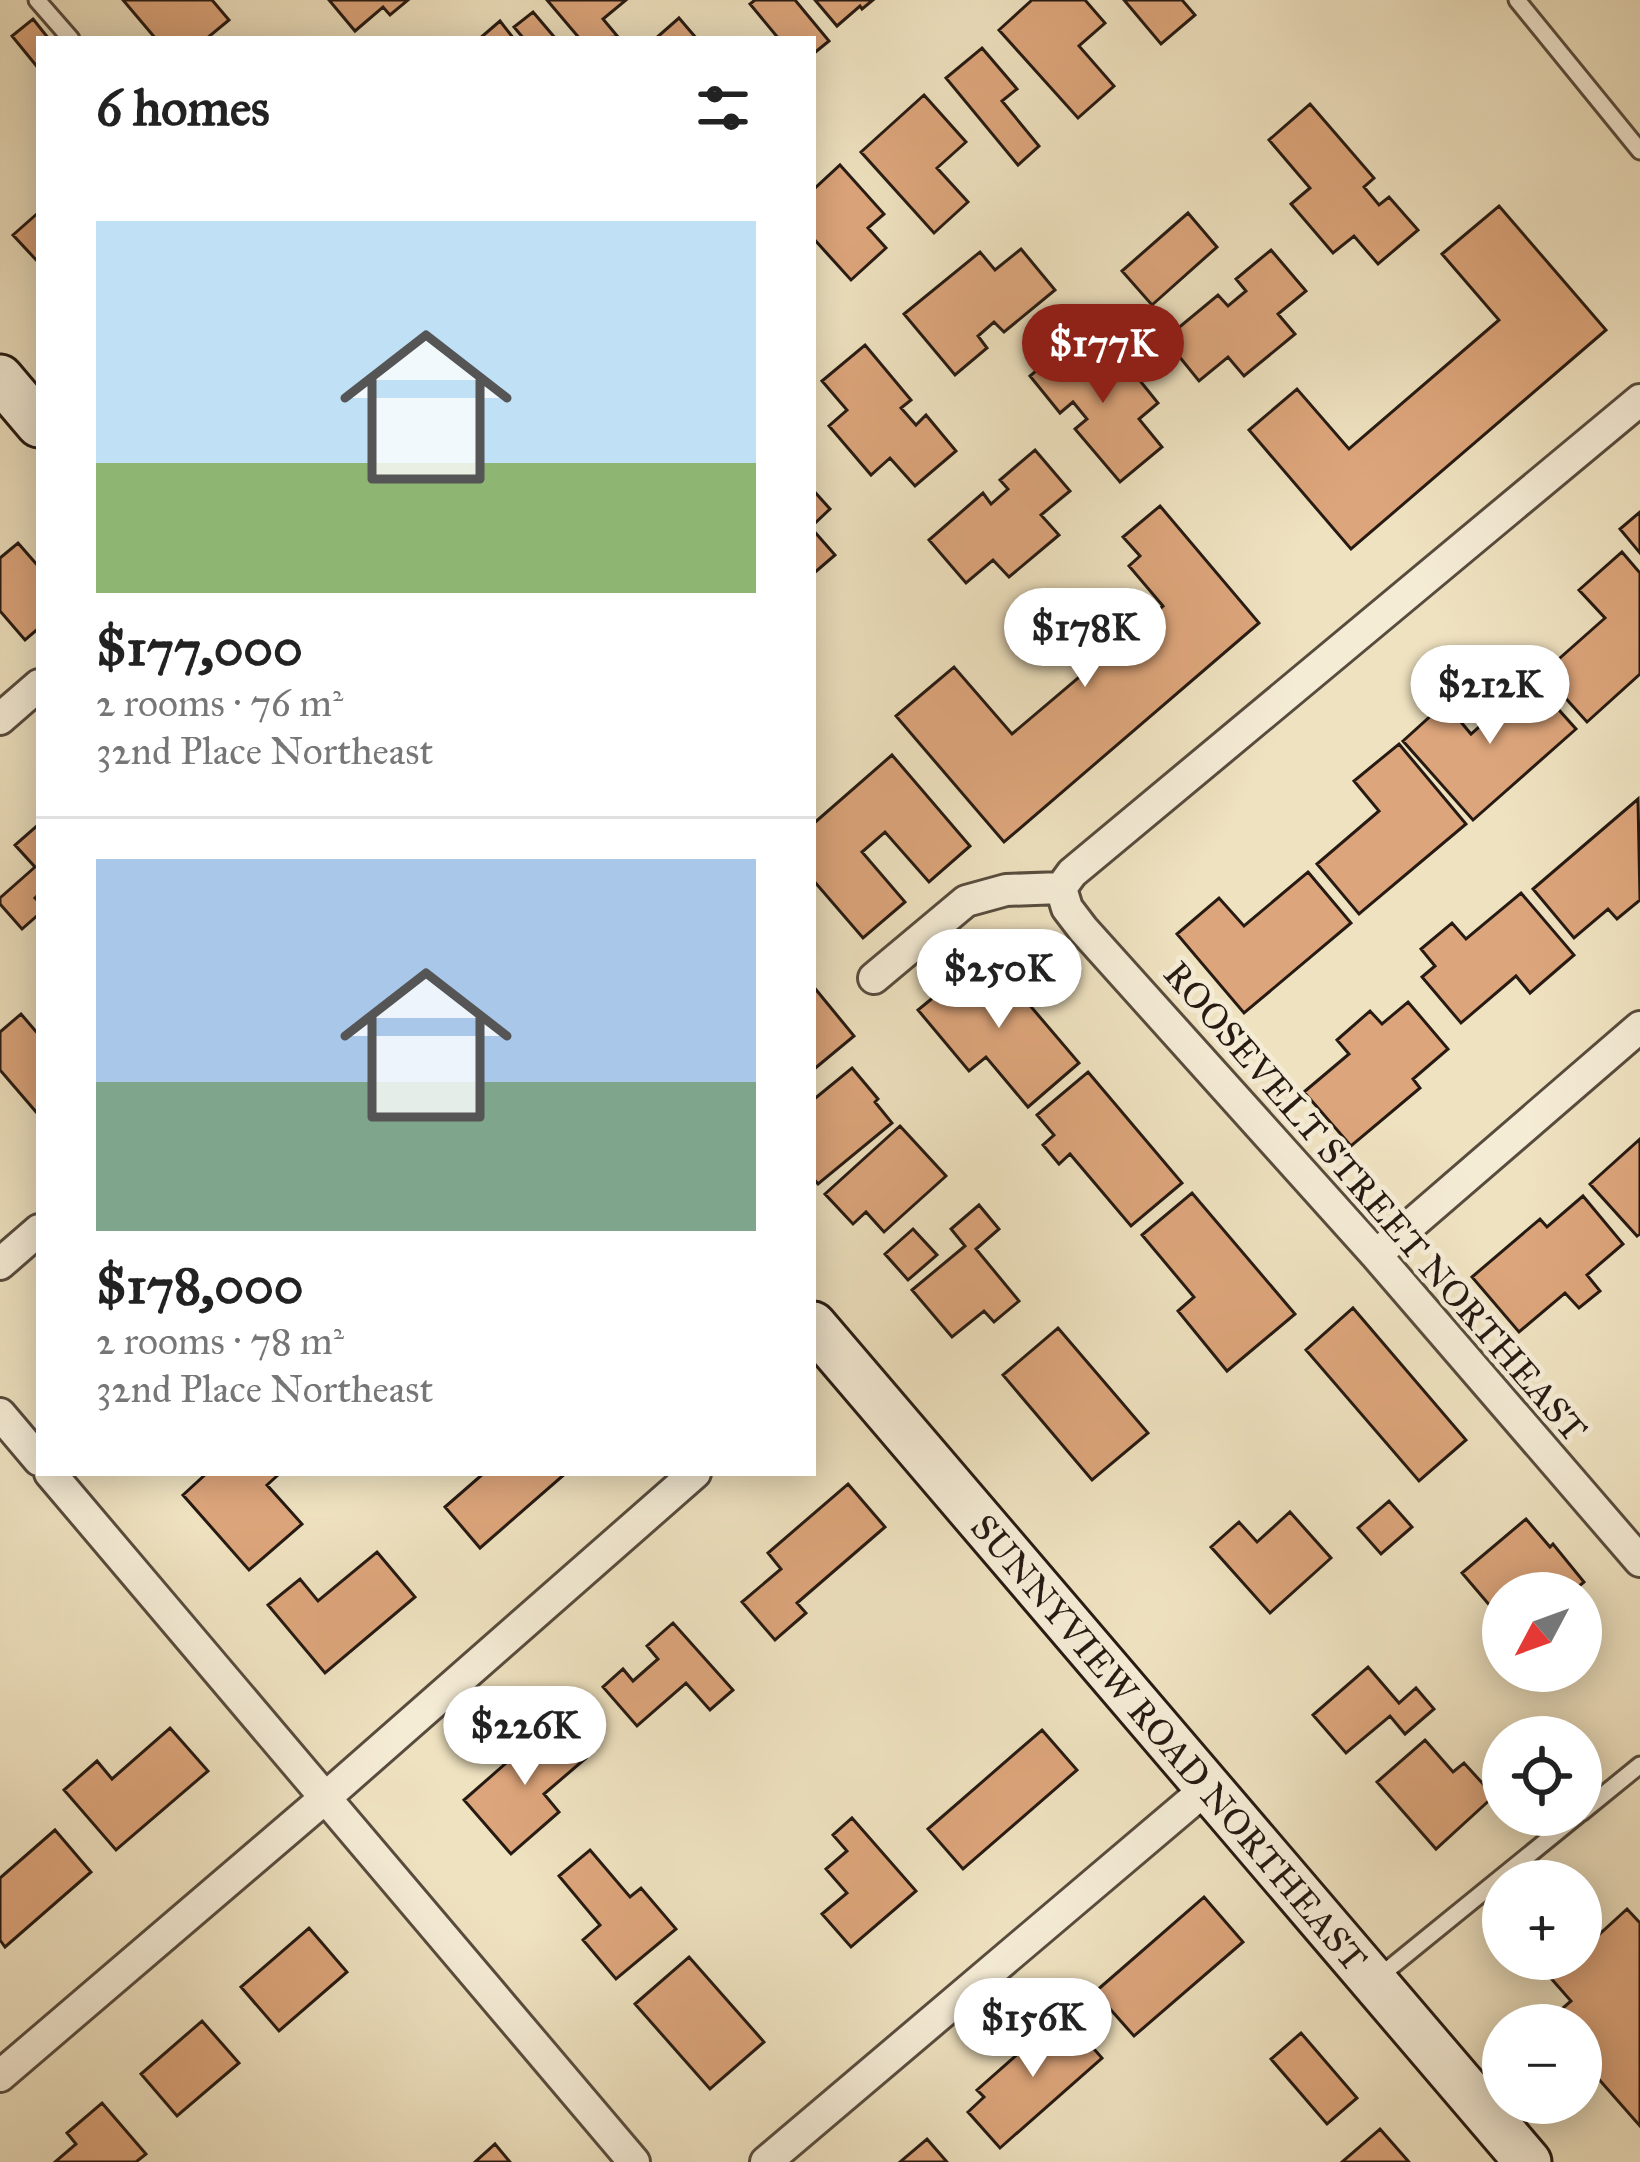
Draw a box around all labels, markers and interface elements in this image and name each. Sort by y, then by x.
icon: filters [690,75,756,141]
text: 6 homes [96,77,270,139]
icon: home [318,299,534,515]
pin: $177K [1019,304,1187,406]
text: $177K [1049,319,1157,367]
pin: $178K [1001,588,1169,690]
text: $178K [1031,603,1139,651]
text: $177,000 [96,617,303,679]
pin: $212K [1406,645,1574,747]
text: $212K [1438,660,1542,708]
text: 2 rooms · 76 m² [96,679,343,727]
text: 32nd Place Northeast [96,727,433,775]
pin: $250K [915,929,1083,1031]
icon: home [318,937,534,1153]
text: $250K [944,944,1054,992]
street label: ROOSEVELT STREET NORTHEAST [1154,952,1596,1451]
text: $178,000 [96,1255,303,1317]
text: 2 rooms · 78 m² [96,1317,344,1365]
text: 32nd Place Northeast [96,1365,433,1413]
street label: SUNNYVIEW ROAD NORTHEAST [961,1506,1376,1980]
north arrow [1482,1572,1602,1692]
map controls [1482,1572,1602,2124]
pin: $226K [441,1686,609,1788]
text: $226K [470,1701,580,1749]
button: locate [1482,1716,1602,1836]
button: + [1482,1860,1602,1980]
pin: $156K [949,1978,1117,2080]
text: $156K [981,1993,1085,2041]
button: − [1482,2004,1602,2124]

